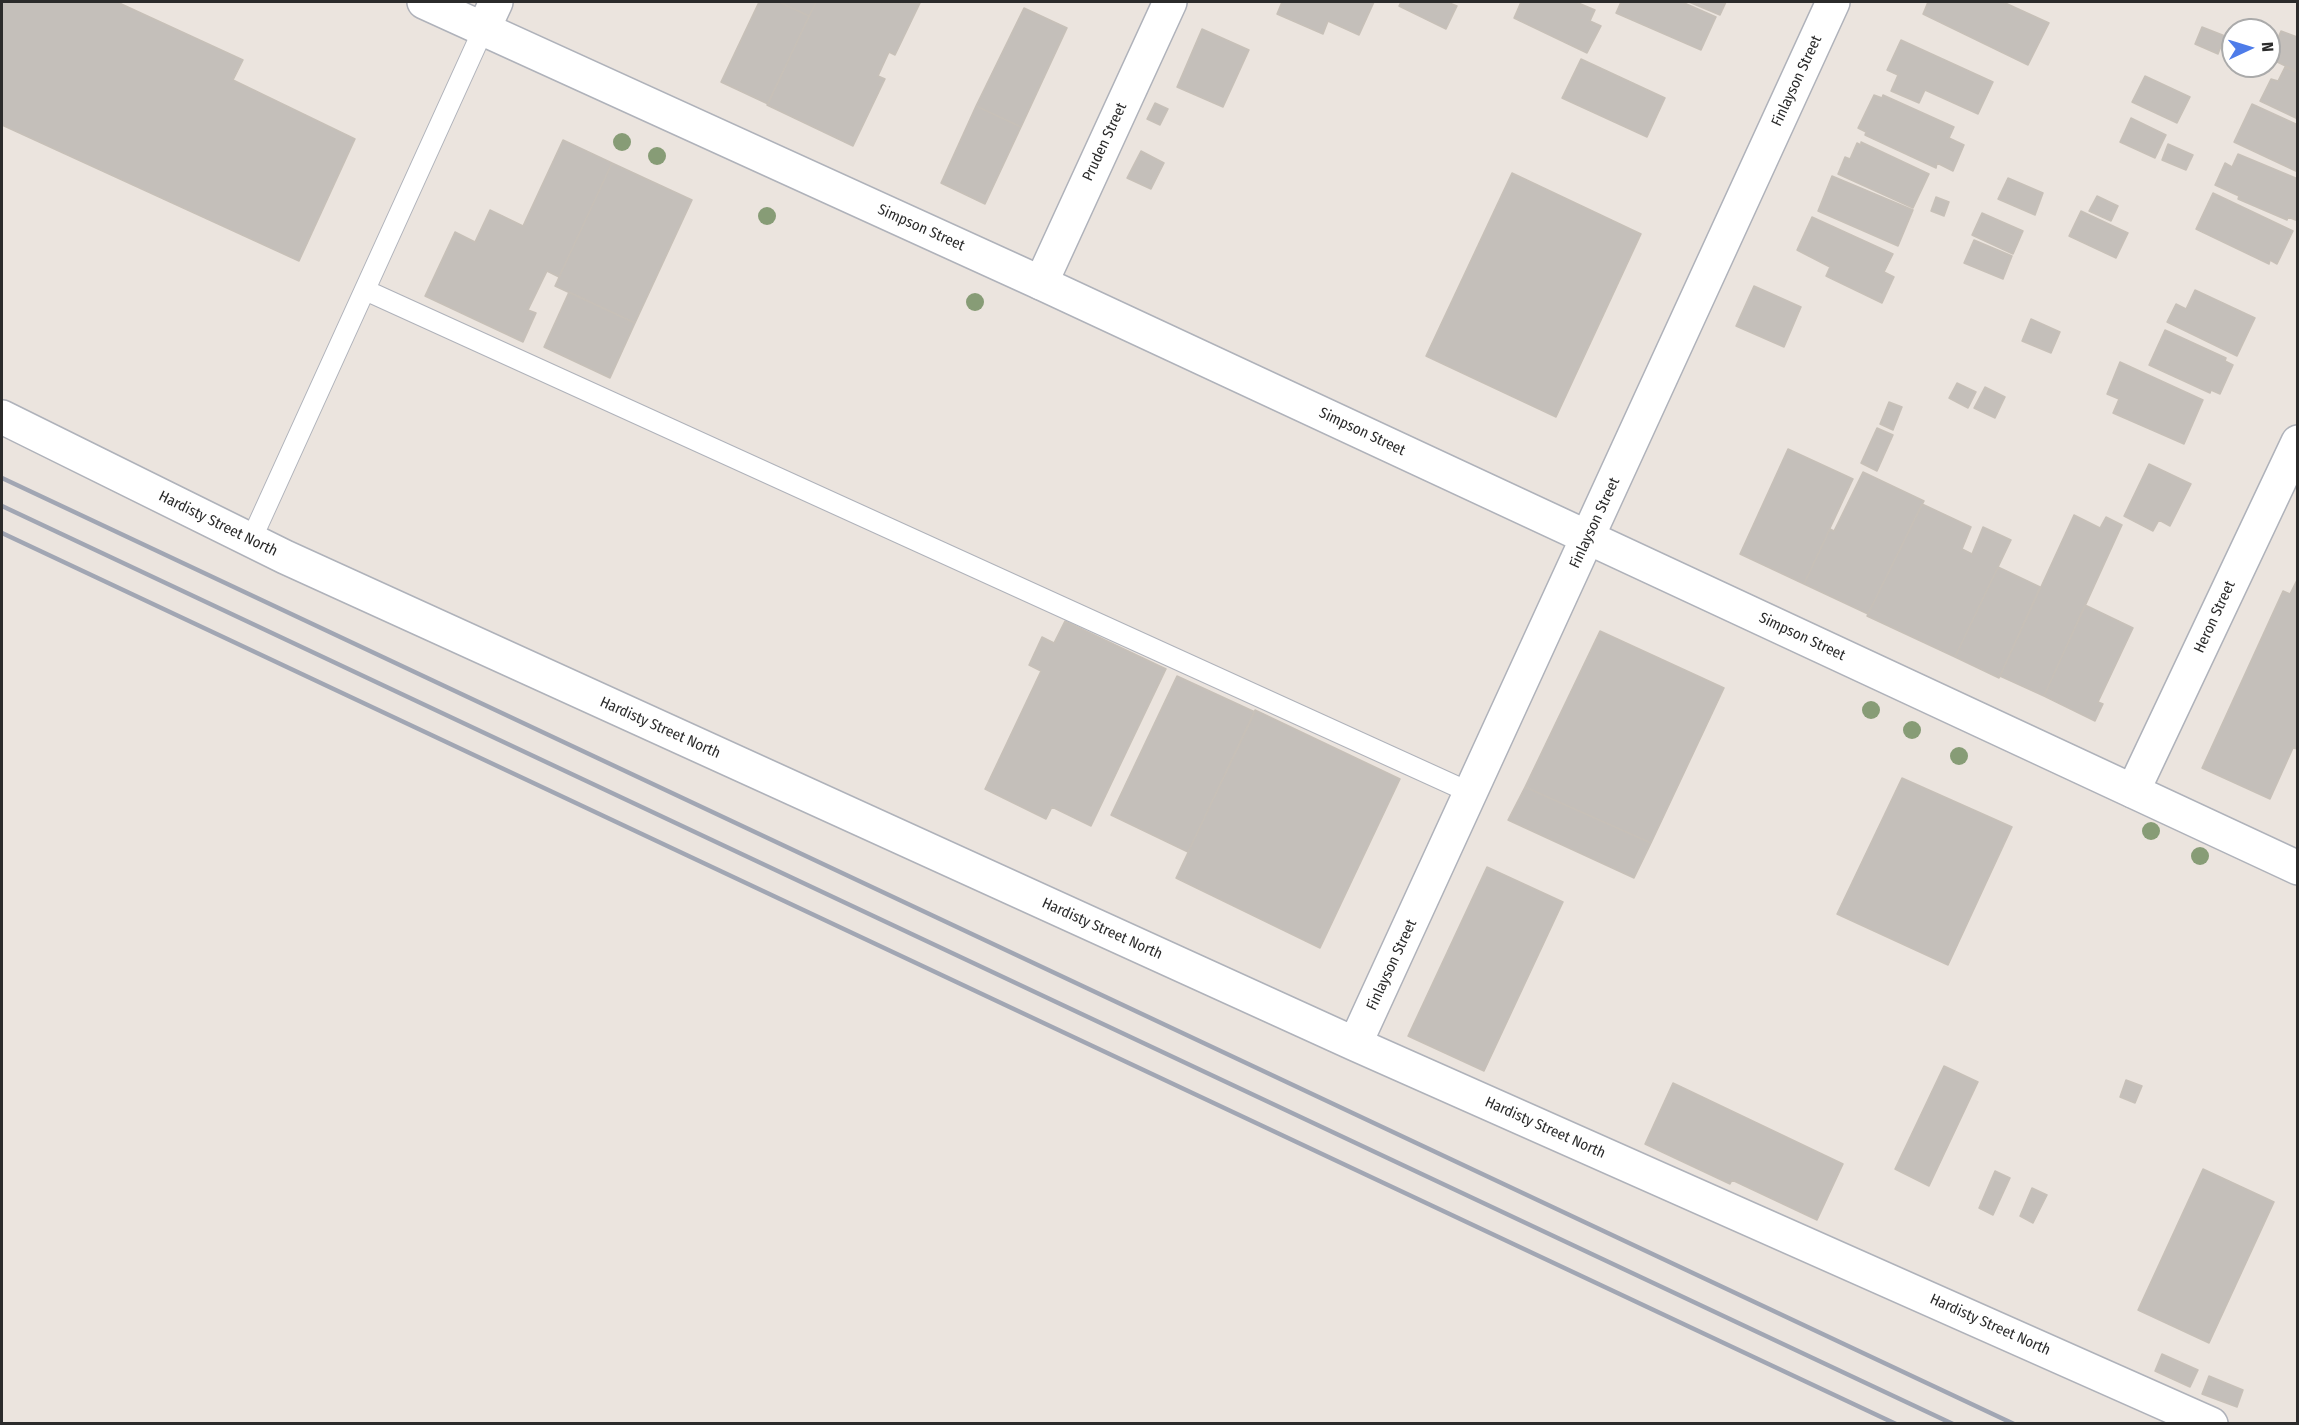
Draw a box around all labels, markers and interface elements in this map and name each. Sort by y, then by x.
north arrow [2221,18,2281,78]
street label: Finlayson Street [1768,33,1826,129]
text: N [2258,41,2277,52]
street label: Pruden Street [1079,100,1131,184]
street label: Simpson Street [875,201,967,255]
street label: Simpson Street [1316,404,1408,460]
street label: Finlayson Street [1566,475,1624,571]
street label: Hardisty Street North [156,487,280,561]
street label: Heron Street [2190,578,2240,656]
street label: Simpson Street [1756,609,1848,665]
street label: Hardisty Street North [597,693,723,763]
street label: Hardisty Street North [1039,894,1165,964]
street label: Finlayson Street [1363,917,1421,1013]
street label: Hardisty Street North [1482,1093,1608,1163]
street label: Hardisty Street North [1927,1290,2053,1360]

